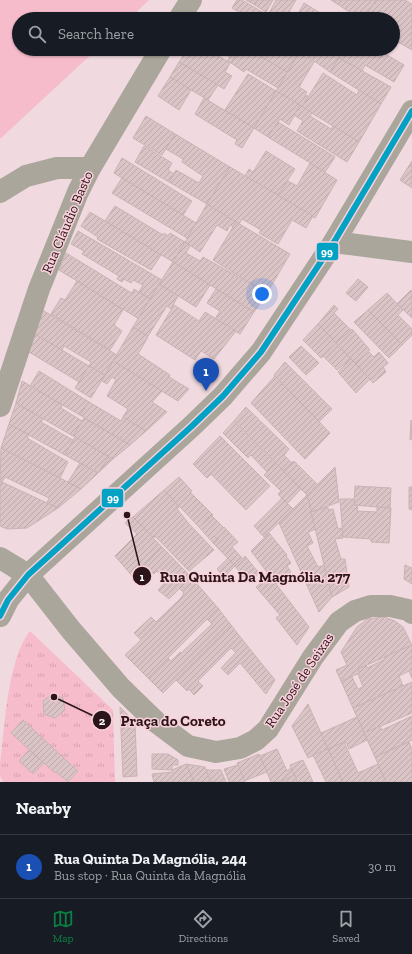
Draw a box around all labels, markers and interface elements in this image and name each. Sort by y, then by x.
search box [12,12,400,56]
icon: search [26,23,48,45]
text: Search here [58,25,134,43]
street label: Rua Cláudio Basto [38,168,97,276]
line badge: 99 [316,242,339,261]
text: 99 [321,246,333,259]
your location [252,284,272,304]
pin: 1 [193,358,219,391]
line badge: 99 [101,488,124,508]
text: 99 [107,492,119,505]
callout: Rua Quinta Da Magnólia, 277 [132,563,358,590]
text: Rua Quinta Da Magnólia, 277 [160,568,351,586]
text: 1 [140,570,145,584]
street label: Rua José de Seixas [261,630,337,731]
callout: Praça do Coreto [92,707,233,734]
text: Praça do Coreto [120,712,226,730]
text: 2 [99,714,106,728]
text: Nearby [16,798,71,818]
text: Rua Quinta Da Magnólia, 244 [54,850,247,868]
text: 1 [26,859,32,874]
text: 30 m [368,859,396,874]
text: Bus stop · Rua Quinta da Magnólia [54,868,246,883]
tab: Map [52,908,74,945]
tab: Directions [178,908,228,945]
tab: Saved [332,908,360,945]

